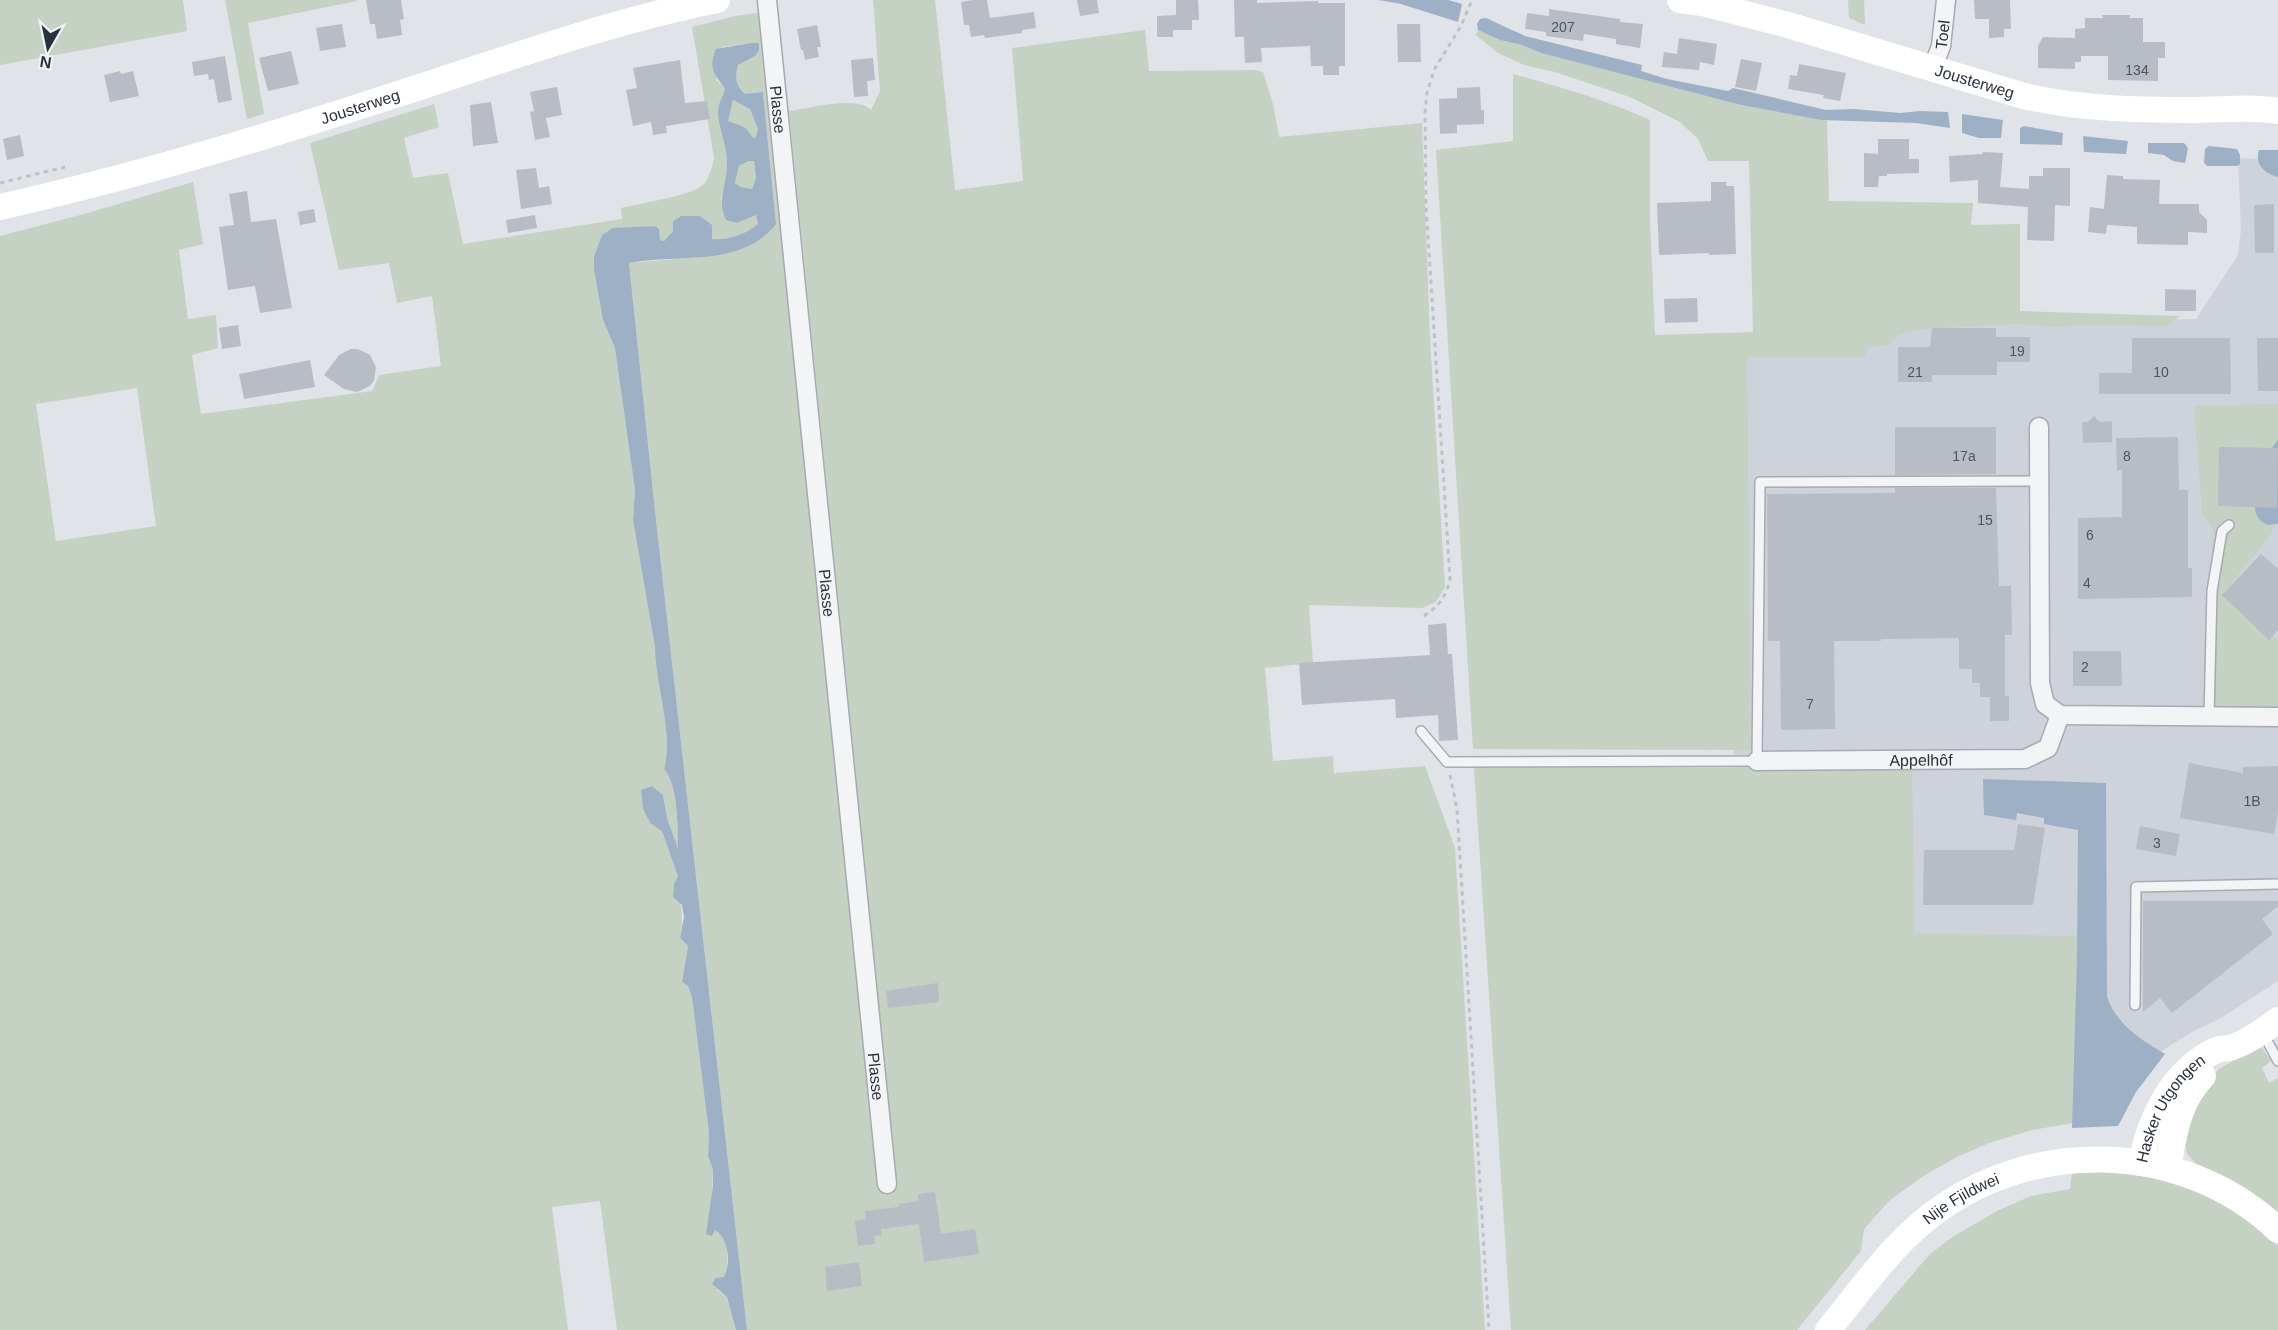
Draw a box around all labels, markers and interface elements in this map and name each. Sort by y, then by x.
north arrow [18,18,78,78]
house number: 207 [1551,19,1575,35]
street label: Toel [1932,19,1952,50]
text: N [39,53,53,72]
street label: Jousterweg [1933,61,2016,101]
house number: 134 [2125,62,2149,78]
street label: Plasse [767,85,789,134]
street label: Jousterweg [319,86,402,127]
house number: 19 [2009,343,2025,359]
house number: 21 [1907,364,1923,380]
house number: 10 [2153,364,2169,380]
house number: 17a [1952,448,1976,464]
house number: 8 [2123,448,2131,464]
house number: 15 [1977,512,1993,528]
house number: 6 [2086,527,2094,543]
street label: Plasse [816,568,838,618]
house number: 4 [2083,575,2091,591]
house number: 2 [2081,659,2089,675]
house number: 7 [1806,696,1814,712]
street label: Appelhôf [1889,751,1953,769]
house number: 1B [2243,793,2261,809]
house number: 3 [2153,835,2161,851]
street label: Hasker Utgongen [2133,1051,2208,1164]
street label: Plasse [865,1052,887,1101]
street label: Nije Fjildwei [1919,1170,2001,1227]

